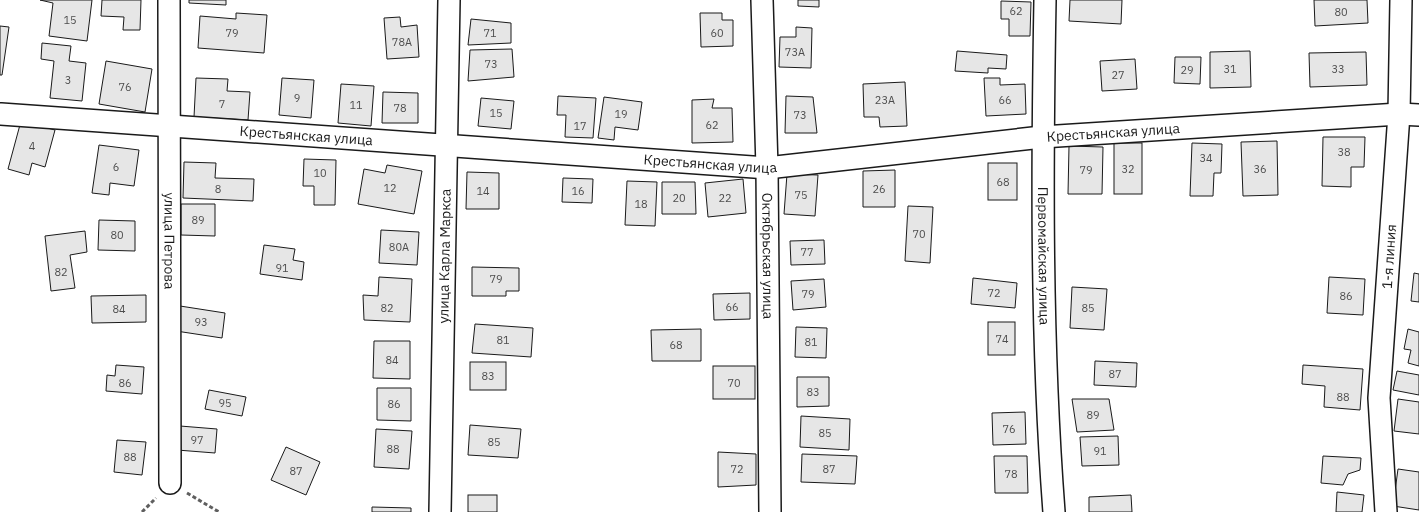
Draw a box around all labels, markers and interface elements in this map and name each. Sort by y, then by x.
house number: 62 [1009,4,1023,18]
house number: 80 [1334,5,1348,19]
house number: 15 [63,13,77,27]
house number: 79 [225,26,239,40]
house number: 71 [483,26,497,40]
house number: 60 [710,26,724,40]
house number: 78А [392,35,412,49]
house number: 73А [785,45,805,59]
house number: 73 [484,57,498,71]
house number: 31 [1223,62,1237,76]
house number: 33 [1331,62,1345,76]
house number: 29 [1180,63,1194,77]
house number: 27 [1111,68,1125,82]
house number: 3 [65,73,71,87]
house number: 76 [118,80,132,94]
house number: 9 [294,91,300,105]
house number: 23А [875,93,895,107]
house number: 66 [998,93,1012,107]
house number: 7 [219,97,225,111]
house number: 11 [349,98,363,112]
house number: 78 [393,101,407,115]
house number: 15 [489,106,503,120]
house number: 19 [614,107,628,121]
house number: 73 [793,108,807,122]
house number: 62 [705,118,719,132]
house number: 17 [573,119,587,133]
street label: Крестьянская улица [1046,119,1181,146]
street label: Крестьянская улица [239,122,374,149]
house number: 4 [29,139,36,153]
house number: 38 [1337,145,1351,159]
street label: Крестьянская улица [643,150,778,177]
house number: 34 [1199,151,1213,165]
house number: 6 [113,160,119,174]
house number: 32 [1121,162,1135,176]
house number: 36 [1253,162,1267,176]
house number: 79 [1079,163,1093,177]
house number: 10 [313,166,327,180]
house number: 68 [996,175,1010,189]
house number: 12 [383,181,397,195]
house number: 8 [215,182,221,196]
house number: 26 [872,182,886,196]
house number: 14 [476,184,490,198]
house number: 16 [571,184,585,198]
street label: Первомайская улица [1034,187,1054,326]
street label: улица Карла Маркса [434,188,455,323]
house number: 75 [794,188,808,202]
house number: 20 [672,191,686,205]
house number: 22 [718,191,732,205]
street label: улица Петрова [160,192,179,290]
street label: Октябрьская улица [758,193,777,320]
house number: 18 [634,197,648,211]
house number: 89 [191,213,205,227]
street label: 1-я линия [1378,224,1400,290]
house number: 70 [912,227,926,241]
house number: 80 [110,228,124,242]
house number: 80А [389,240,409,254]
house number: 77 [800,245,814,259]
house number: 91 [275,261,289,275]
house number: 82 [54,265,68,279]
house number: 79 [489,272,503,286]
house number: 72 [987,286,1001,300]
house number: 79 [801,287,815,301]
house number: 86 [1339,289,1353,303]
house number: 66 [725,300,739,314]
house number: 82 [380,301,394,315]
house number: 85 [1081,301,1095,315]
house number: 84 [112,302,126,316]
house number: 93 [194,315,208,329]
house number: 74 [995,332,1009,346]
house number: 81 [496,333,510,347]
house number: 81 [804,335,818,349]
house number: 68 [669,338,683,352]
house number: 84 [385,353,399,367]
house number: 87 [1108,367,1122,381]
house number: 83 [481,369,495,383]
house number: 86 [118,376,132,390]
house number: 70 [727,376,741,390]
house number: 83 [806,385,820,399]
house number: 88 [1336,390,1350,404]
house number: 95 [218,396,232,410]
house number: 86 [387,397,401,411]
house number: 89 [1086,408,1100,422]
house number: 76 [1002,422,1016,436]
house number: 85 [818,426,832,440]
house number: 97 [190,433,204,447]
house number: 85 [487,435,501,449]
house number: 88 [386,442,400,456]
house number: 91 [1093,444,1107,458]
house number: 88 [123,450,137,464]
house number: 72 [730,462,744,476]
house number: 87 [822,462,836,476]
house number: 87 [289,464,303,478]
house number: 78 [1004,467,1018,481]

